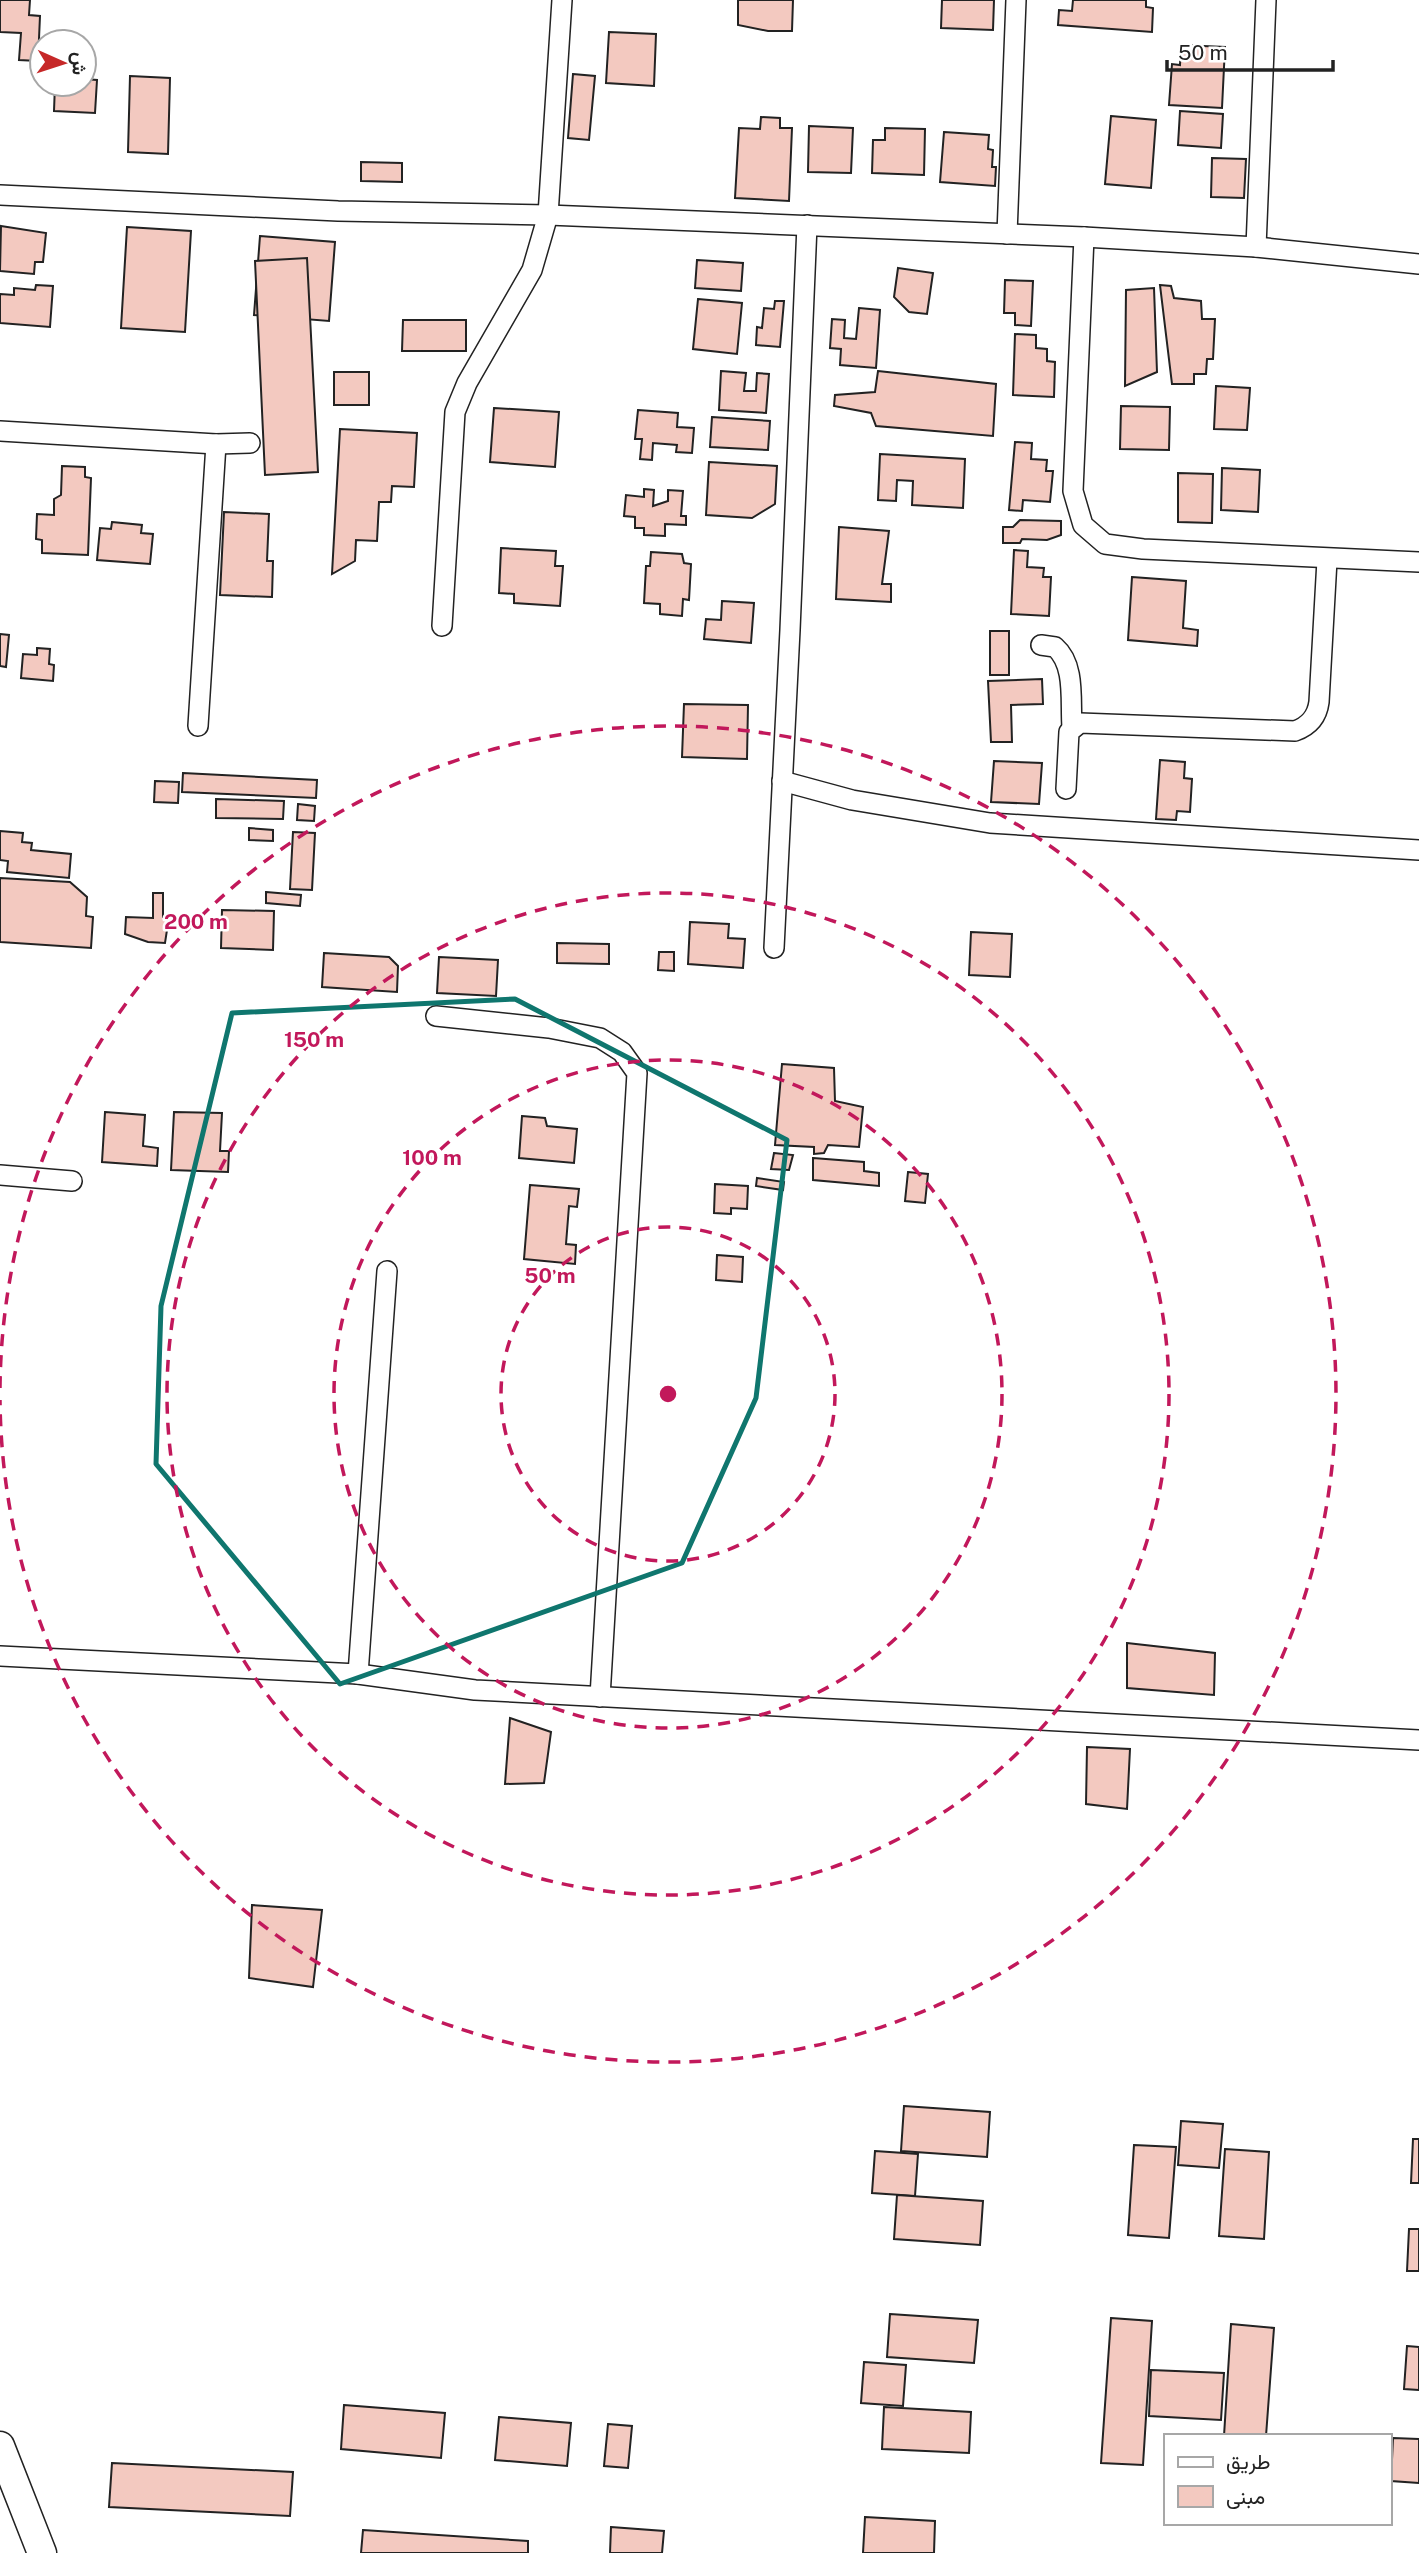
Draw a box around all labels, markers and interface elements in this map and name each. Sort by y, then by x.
north arrow [28,28,98,98]
scale bar [1167,28,1333,72]
text: 50 m [1178,40,1228,65]
text: ش [67,52,92,76]
text: 200 m [164,909,228,934]
text: 150 m [284,1027,344,1052]
text: 100 m [402,1145,462,1170]
text: 50 m [524,1263,576,1288]
centre of rings [656,1382,680,1406]
legend [1164,2434,1391,2525]
text: طريق [1226,2449,1271,2475]
text: مبنى [1226,2484,1265,2509]

